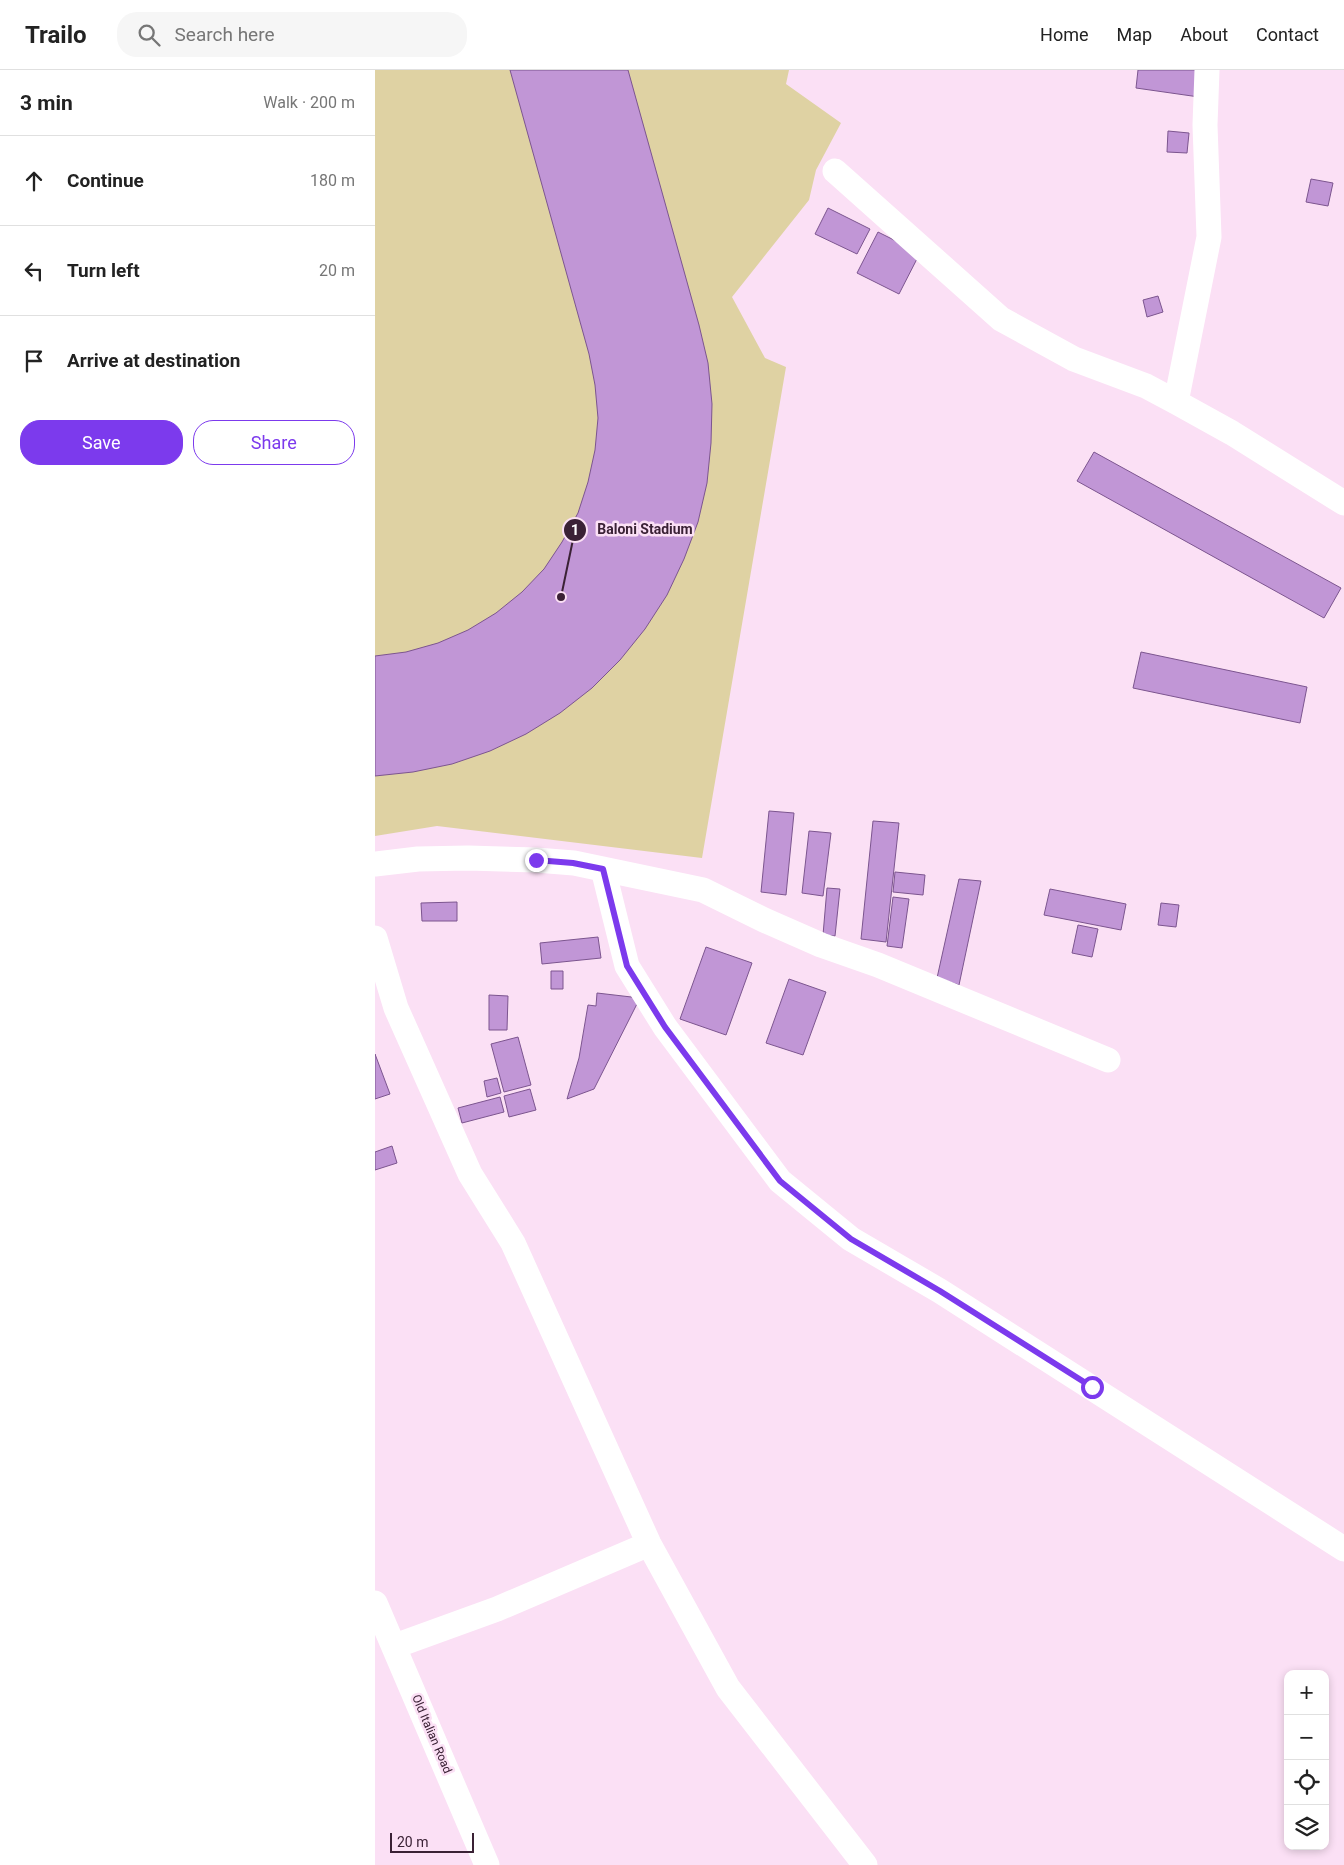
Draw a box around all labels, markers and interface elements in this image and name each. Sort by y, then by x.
search box [117,12,467,57]
text: Trailo [25,21,87,49]
icon: search [135,21,163,49]
text: Search here [175,23,275,46]
text: Home [1040,24,1089,45]
text: Map [1117,24,1152,45]
text: About [1180,24,1228,45]
text: Contact [1256,24,1319,45]
text: 3 min [20,91,73,115]
text: Walk · 200 m [263,93,355,112]
icon: ahead [20,167,48,195]
text: Continue [67,169,144,192]
text: 180 m [310,171,355,190]
icon: left [20,257,48,285]
text: Turn left [67,259,140,282]
text: 20 m [319,261,355,280]
icon: arrive [20,347,48,375]
text: Arrive at destination [67,349,240,372]
button: Save [20,420,183,465]
button: Share [193,420,355,465]
callout: Baloni Stadium [562,515,703,544]
text: 1 [571,521,579,539]
text: Baloni Stadium [597,521,693,537]
route end [525,849,548,872]
route start [1081,1376,1104,1399]
map controls [1284,1670,1329,1850]
button: + [1284,1670,1329,1715]
street label: Old Italian Road [409,1693,455,1775]
button: − [1284,1715,1329,1760]
button: locate [1284,1760,1329,1805]
button: layers [1284,1805,1329,1850]
scale bar [390,1830,474,1853]
text: 20 m [397,1834,429,1850]

